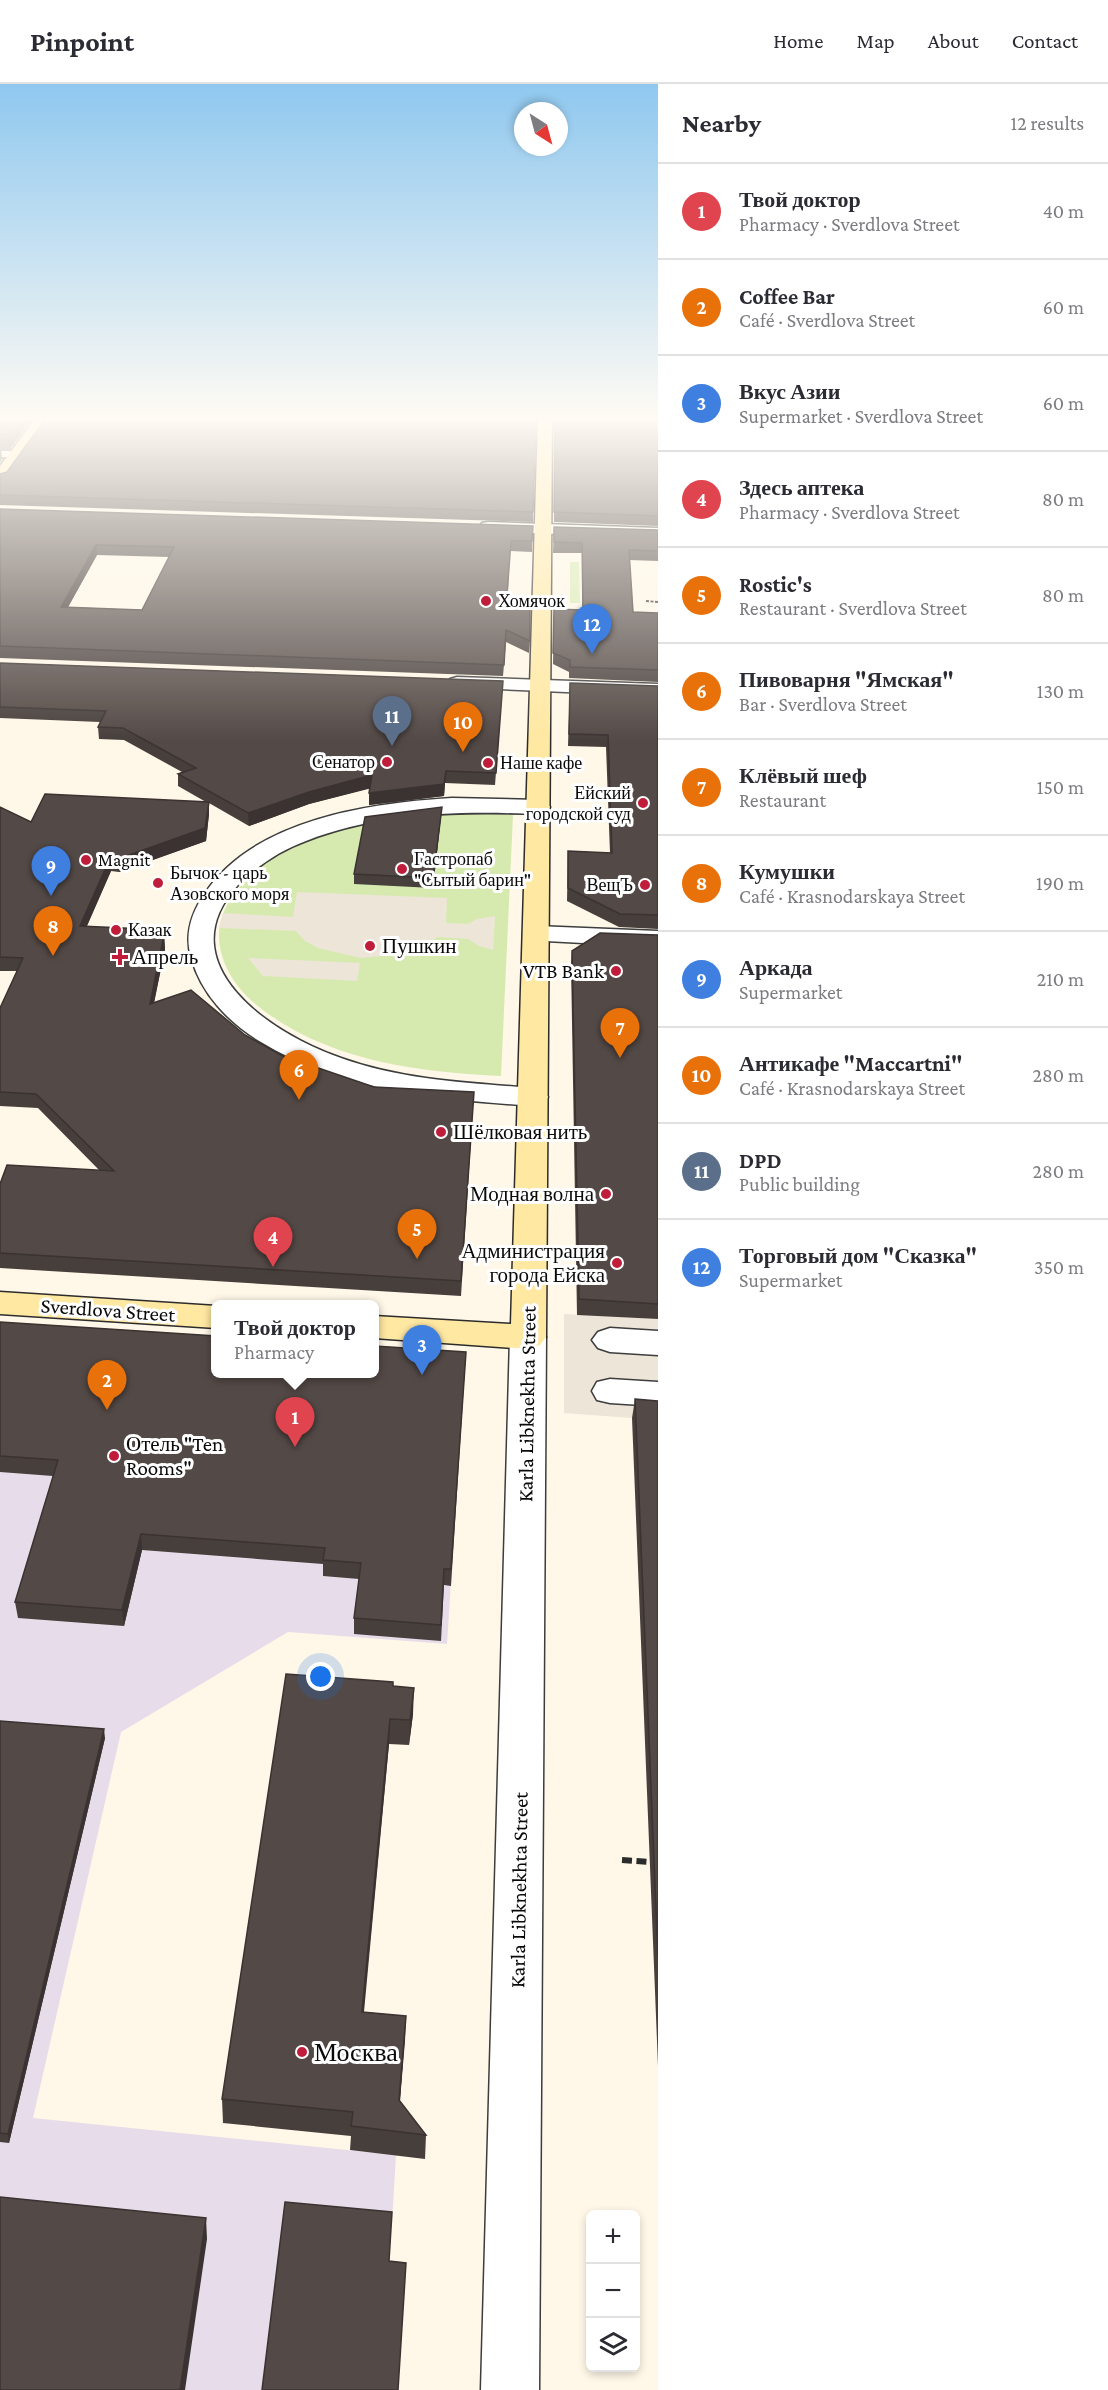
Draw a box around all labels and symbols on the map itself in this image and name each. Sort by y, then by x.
north arrow [514,102,568,156]
place label: Хомячок [498,591,565,611]
marker: Хомячок [479,594,493,608]
pin: 12 [572,604,612,654]
pin: 11 [372,696,412,746]
pin: 10 [444,702,482,752]
place label: Сенатор [312,752,375,772]
place label: Наше кафе [500,753,582,773]
marker: Сенатор [380,755,394,769]
marker: Наше кафе [481,756,495,770]
place label: Ейский городской суд [526,783,631,824]
marker: Ейский городской суд [636,796,650,810]
pin: 9 [32,846,70,896]
place label: Гастропаб "Сытый барин" [414,849,531,890]
place label: Magnit [98,850,151,870]
marker: Magnit [79,853,93,867]
marker: Гастропаб "Сытый барин" [395,862,409,876]
place label: Бычок - царь Азовского моря [170,863,289,904]
place label: ВещЪ [586,875,633,895]
marker: Бычок - царь Азовского моря [151,876,165,890]
marker: ВещЪ [638,878,652,892]
pin: 8 [34,906,72,956]
place label: Казак [128,920,172,940]
marker: Казак [109,923,123,937]
place label: Пушкин [382,934,457,958]
marker: Пушкин [363,939,377,953]
place label: Апрель [132,945,198,969]
marker: Апрель [113,950,127,964]
place label: VTB Bank [523,959,604,983]
marker: VTB Bank [609,964,623,978]
pin: 7 [600,1008,640,1058]
pin: 6 [280,1050,318,1100]
place label: Шёлковая нить [453,1120,587,1144]
marker: Шёлковая нить [434,1125,448,1139]
place label: Модная волна [470,1182,595,1206]
marker: Модная волна [599,1187,613,1201]
pin: 5 [398,1210,436,1259]
pin: 4 [254,1218,292,1267]
place label: Администрация города Ейска [461,1239,606,1287]
marker: Администрация города Ейска [610,1256,624,1270]
street label: Sverdlova Street [40,1293,177,1327]
street label: Karla Libknekhta Street [513,1305,541,1502]
pin: 3 [402,1326,442,1375]
pin: 2 [88,1360,126,1410]
pin: 1 [276,1398,314,1447]
place label: Отель "Ten Rooms" [126,1432,223,1480]
marker: Отель "Ten Rooms" [107,1449,121,1463]
your location [306,1662,335,1691]
street label: Karla Libknekhta Street [505,1791,533,1988]
place label: Москва [314,2038,398,2067]
marker: Москва [295,2045,309,2059]

